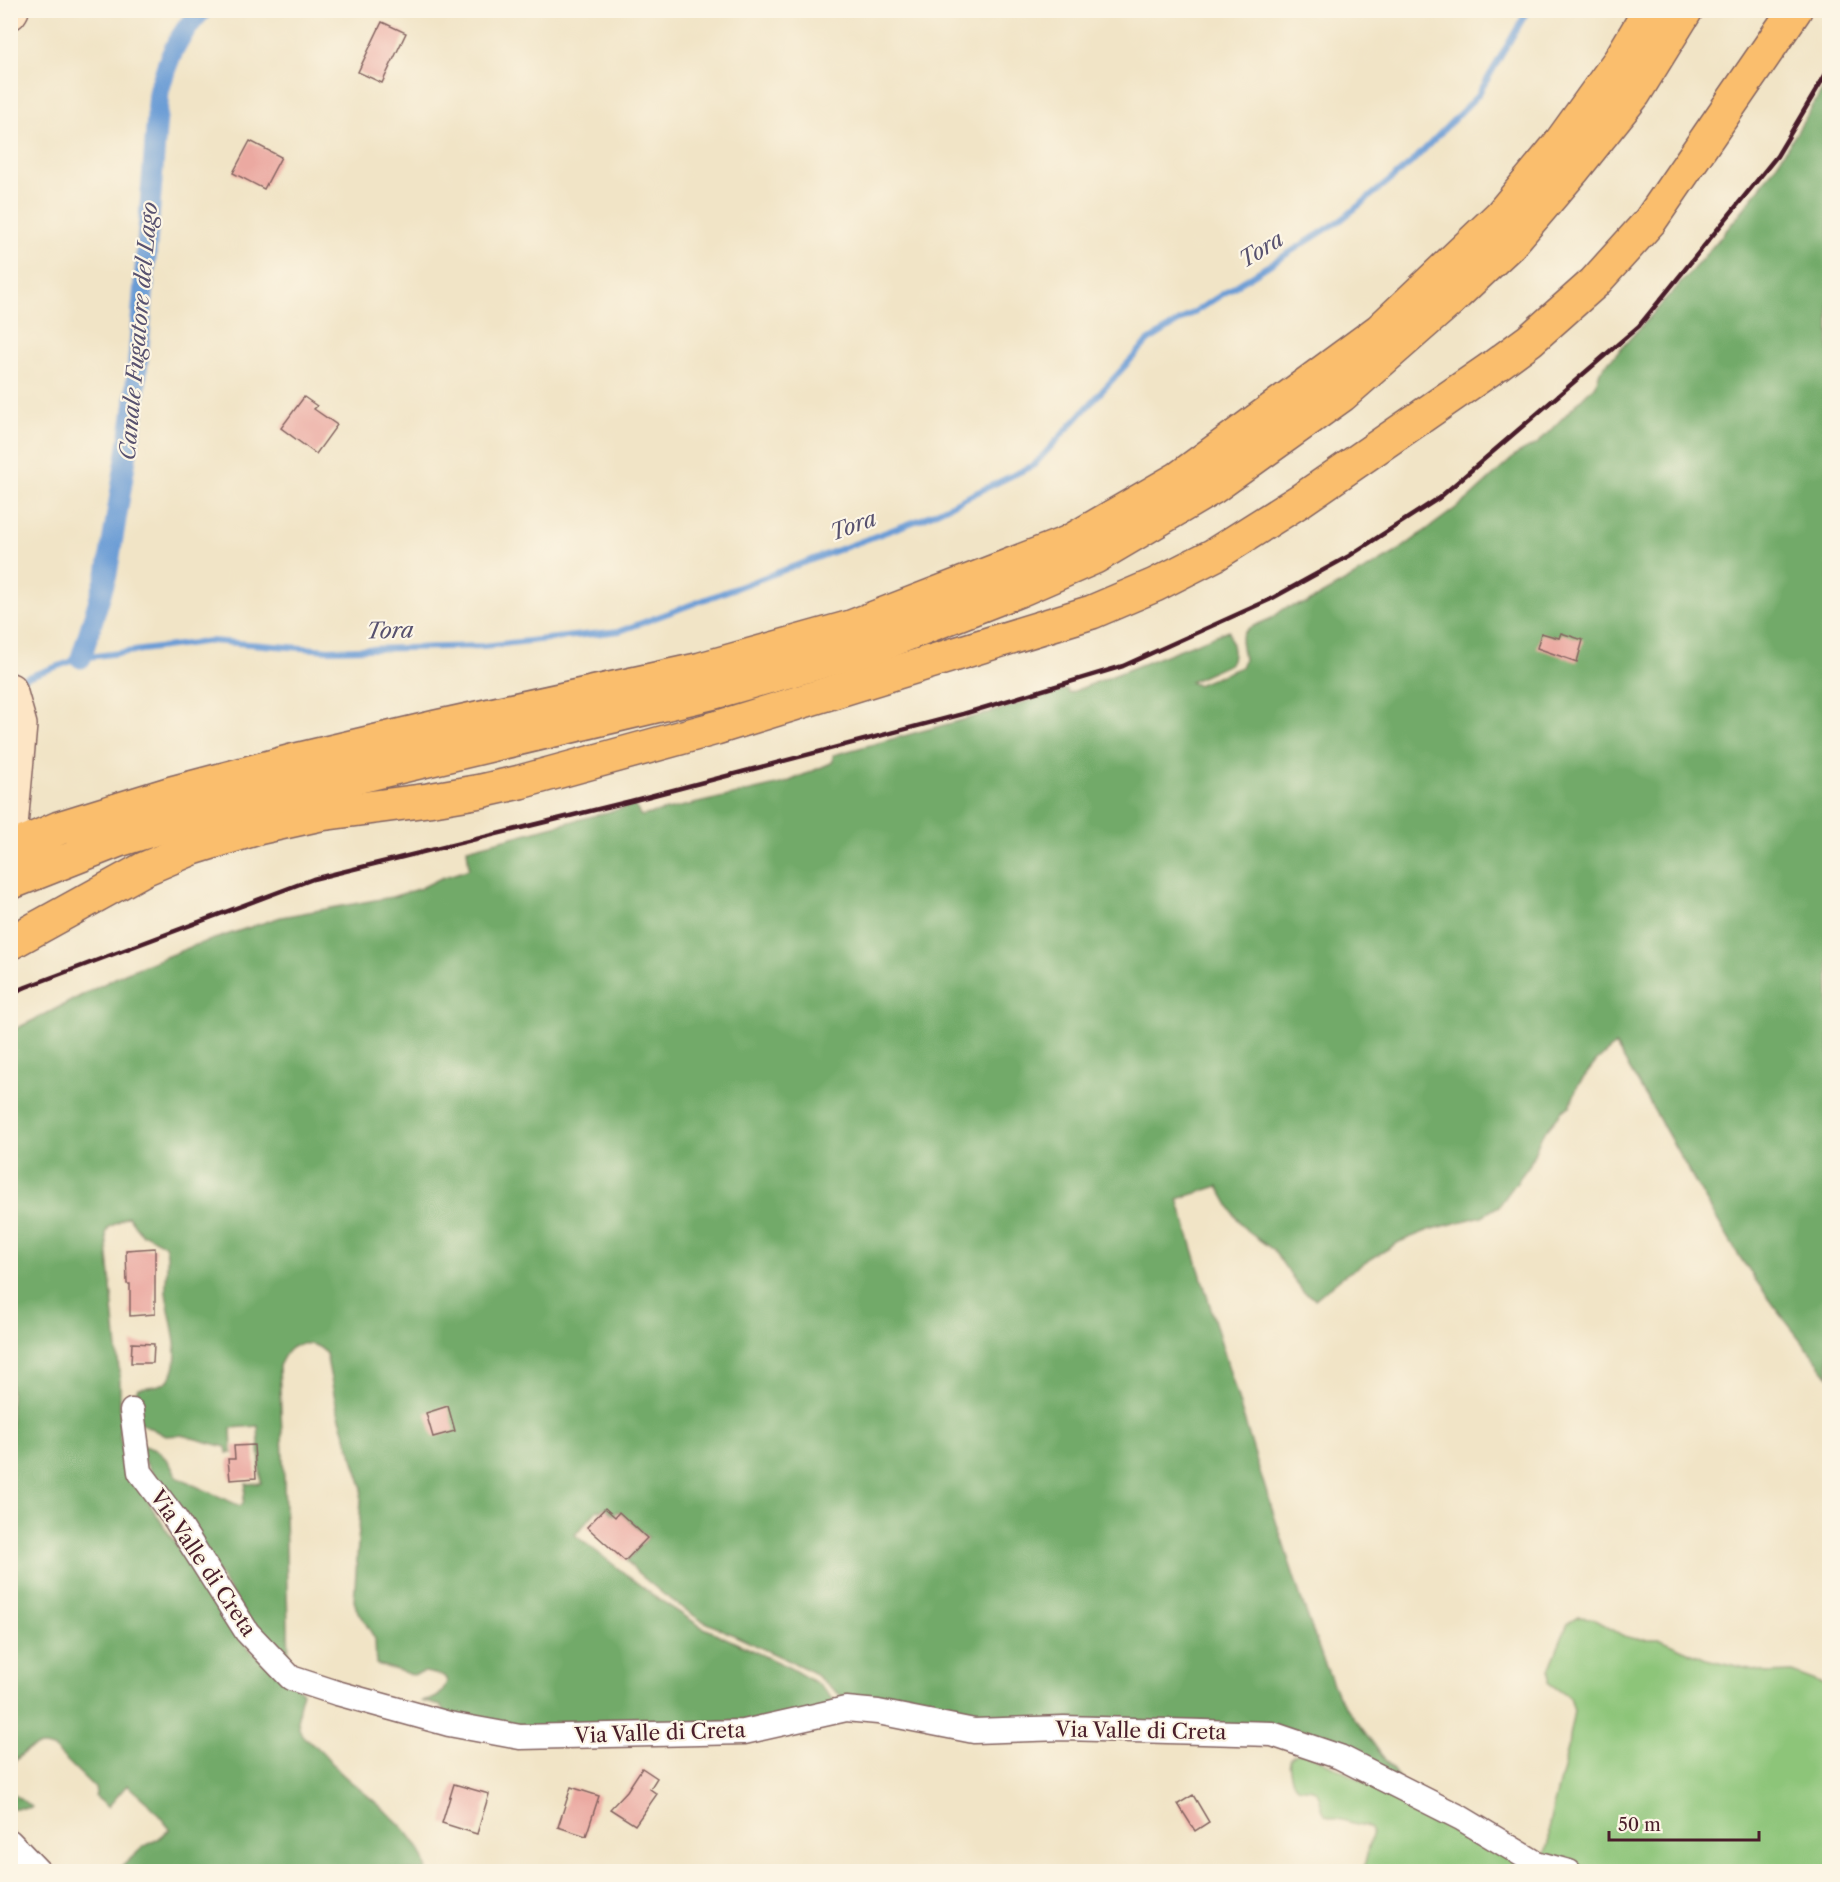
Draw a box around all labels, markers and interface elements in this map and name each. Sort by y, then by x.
water label: Canale Fugatore del Lago [114,201,163,461]
water label: Tora [1234,225,1289,273]
water label: Tora [826,505,880,546]
water label: Tora [366,617,414,644]
street label: Via Valle di Creta [145,1484,262,1641]
street label: Via Valle di Creta [1054,1716,1228,1745]
street label: Via Valle di Creta [573,1717,747,1748]
scale bar [1609,1804,1759,1842]
text: 50 m [1618,1814,1661,1836]

